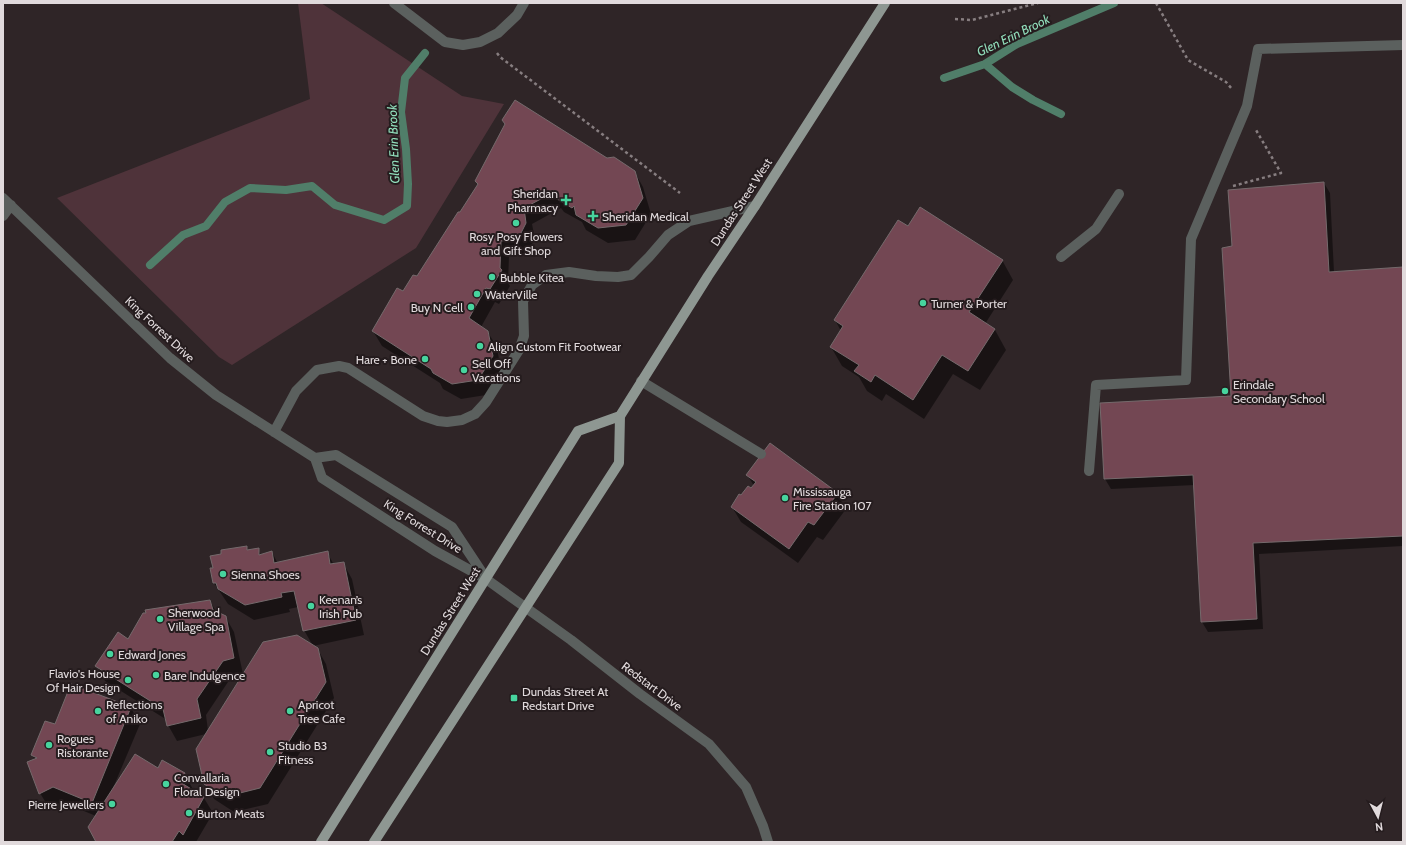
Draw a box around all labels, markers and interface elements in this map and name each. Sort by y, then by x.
water label: Glen Erin Brook [974,10,1052,60]
water label: Glen Erin Brook [384,104,402,184]
street label: Dundas Street West [707,155,775,249]
place label: Sheridan Pharmacy [507,186,558,215]
marker: Sheridan Pharmacy [561,195,571,205]
place label: Sheridan Medical [602,209,689,224]
marker: Sheridan Medical [587,210,599,222]
marker: Rosy Posy Flowers and Gift Shop [511,218,521,228]
place label: Rosy Posy Flowers and Gift Shop [469,229,563,258]
place label: Bubble Kitea [500,270,564,285]
marker: Bubble Kitea [487,272,497,282]
place label: WaterVille [485,287,537,302]
marker: WaterVille [472,289,482,299]
street label: King Forrest Drive [122,293,198,365]
place label: Turner & Porter [931,296,1007,311]
marker: Turner & Porter [918,298,928,308]
place label: Buy N Cell [411,300,463,315]
marker: Buy N Cell [466,302,476,312]
place label: Align Custom Fit Footwear [488,339,621,354]
marker: Align Custom Fit Footwear [475,341,485,351]
place label: Hare + Bone [356,352,417,367]
marker: Hare + Bone [420,354,430,364]
place label: Sell Off Vacations [472,356,521,385]
marker: Sell Off Vacations [459,365,469,375]
place label: Erindale Secondary School [1233,377,1325,406]
marker: Erindale Secondary School [1220,386,1230,396]
place label: Mississauga Fire Station 107 [793,484,872,513]
marker: Mississauga Fire Station 107 [780,493,790,503]
street label: King Forrest Drive [381,496,465,556]
street label: Dundas Street West [417,564,483,658]
place label: Sienna Shoes [231,567,300,582]
marker: Sienna Shoes [218,569,228,579]
place label: Keenan’s Irish Pub [319,592,363,621]
marker: Keenan’s Irish Pub [306,601,316,611]
place label: Sherwood Village Spa [168,605,224,634]
marker: Sherwood Village Spa [155,614,165,624]
place label: Edward Jones [118,647,186,662]
marker: Edward Jones [105,649,115,659]
street label: Redstart Drive [619,658,685,714]
place label: Flavio's House Of Hair Design [46,666,120,695]
place label: Bare Indulgence [164,668,245,683]
marker: Bare Indulgence [151,670,161,680]
marker: Flavio's House Of Hair Design [123,675,133,685]
place label: Dundas Street At Redstart Drive [522,684,608,713]
marker: Dundas Street At Redstart Drive [509,693,519,703]
place label: Reflections of Aniko [106,697,162,726]
place label: Apricot Tree Cafe [298,697,345,726]
marker: Reflections of Aniko [93,706,103,716]
marker: Apricot Tree Cafe [285,706,295,716]
place label: Rogues Ristorante [57,731,108,760]
place label: Studio B3 Fitness [278,738,327,767]
marker: Rogues Ristorante [44,740,54,750]
marker: Studio B3 Fitness [265,747,275,757]
place label: Convallaria Floral Design [174,770,240,799]
marker: Convallaria Floral Design [161,779,171,789]
place label: Pierre Jewellers [28,797,104,812]
north arrow [1358,797,1398,837]
marker: Pierre Jewellers [107,799,117,809]
place label: Burton Meats [197,806,265,821]
marker: Burton Meats [184,808,194,818]
text: N [1375,820,1384,834]

